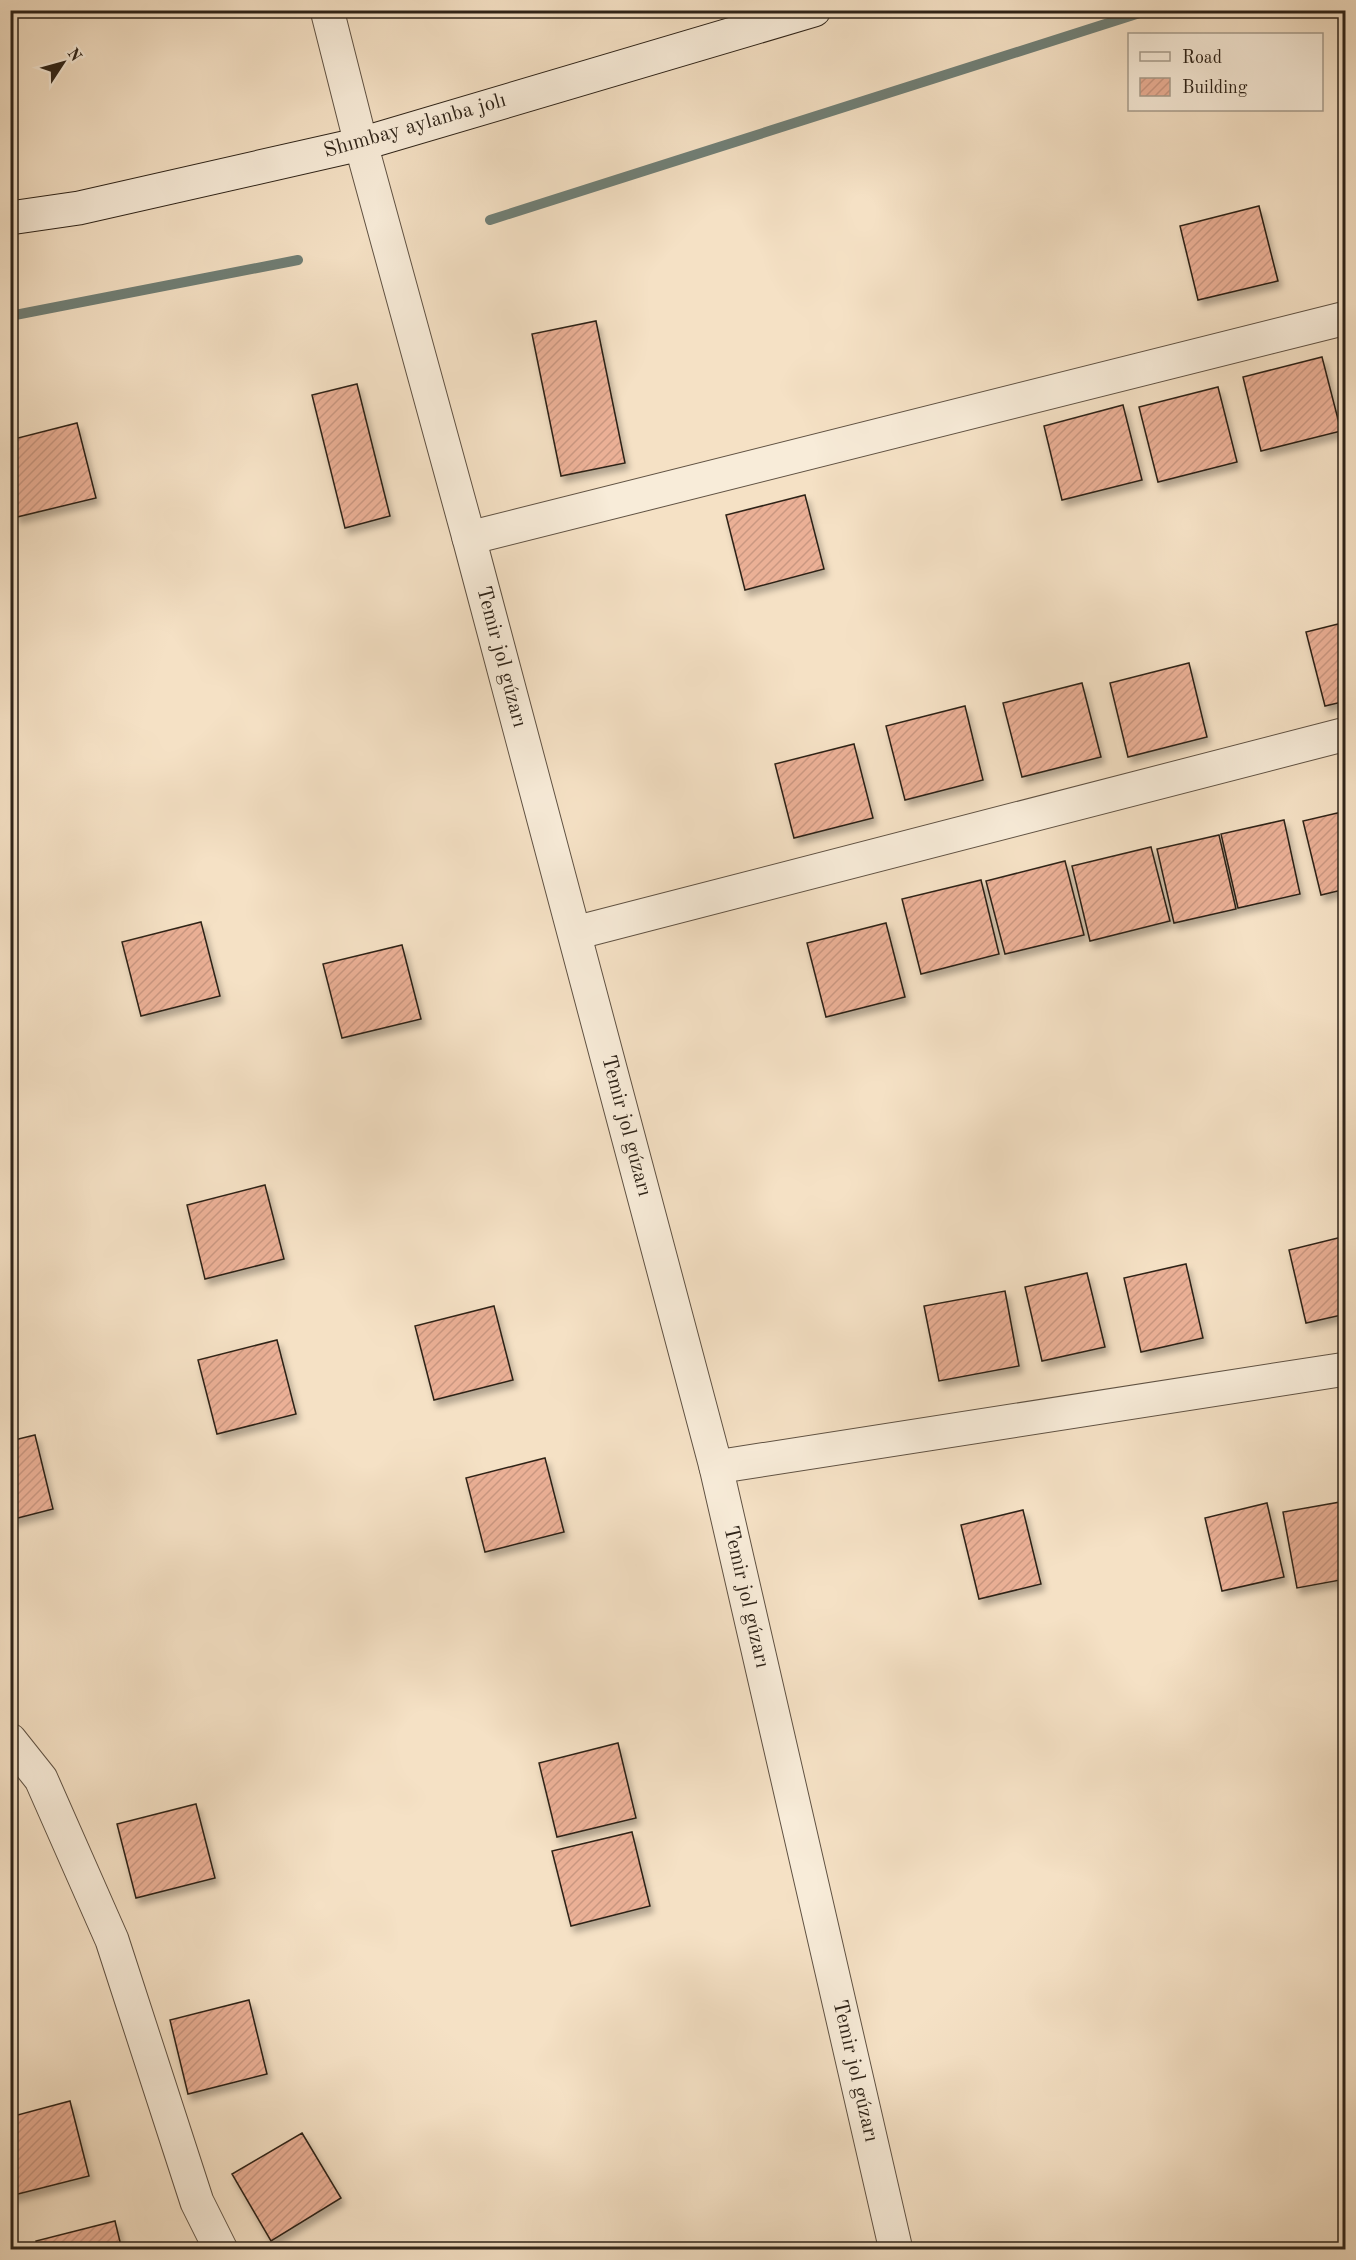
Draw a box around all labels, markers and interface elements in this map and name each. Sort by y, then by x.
north arrow [33,33,93,93]
legend [1128,33,1323,111]
text: N [63,46,84,66]
text: Road [1182,49,1222,67]
text: Building [1182,79,1248,97]
street label: Shımbay aylanba jolı [321,90,509,162]
street label: Temir jol gúzarı [472,584,530,730]
street label: Temir jol gúzarı [597,1053,655,1199]
street label: Temir jol gúzarı [719,1524,773,1670]
street label: Temir jol gúzarı [828,1998,882,2144]

